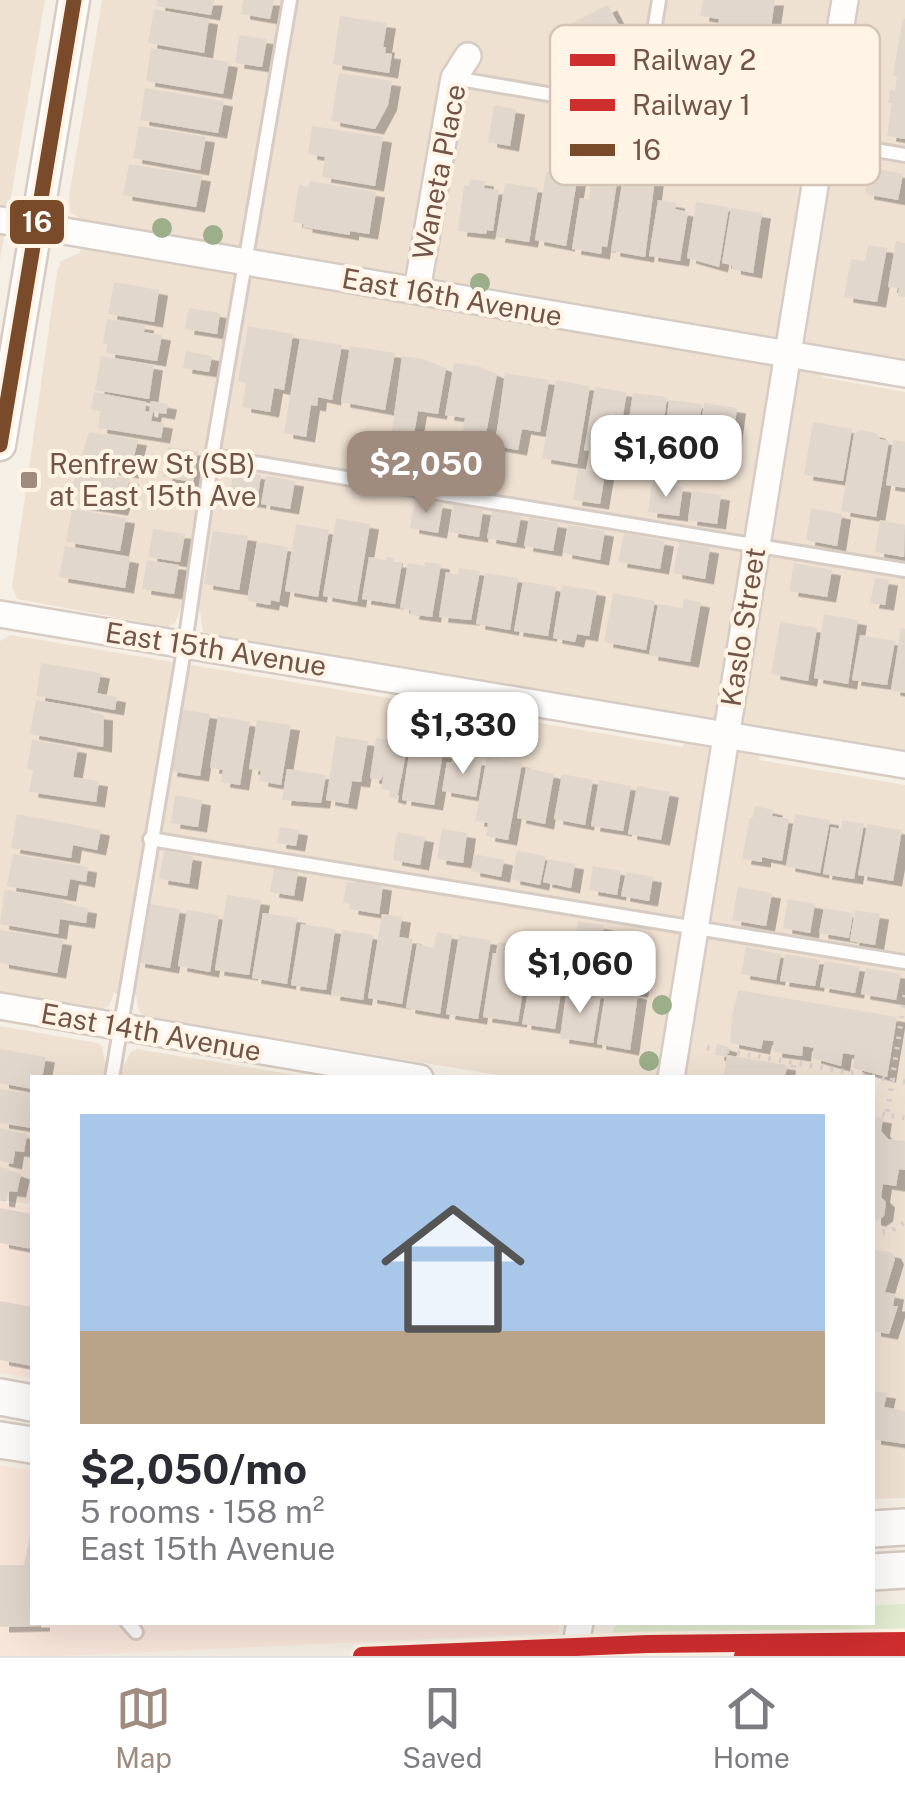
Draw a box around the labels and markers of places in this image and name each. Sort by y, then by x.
pin: $1,600 [585,415,747,500]
pin: $2,050 [345,431,507,516]
place label: Renfrew St (SB) at East 15th Ave [49,447,257,512]
marker: Renfrew St (SB) at East 15th Ave [18,469,40,491]
pin: $1,330 [382,692,544,777]
pin: $1,060 [499,931,661,1016]

